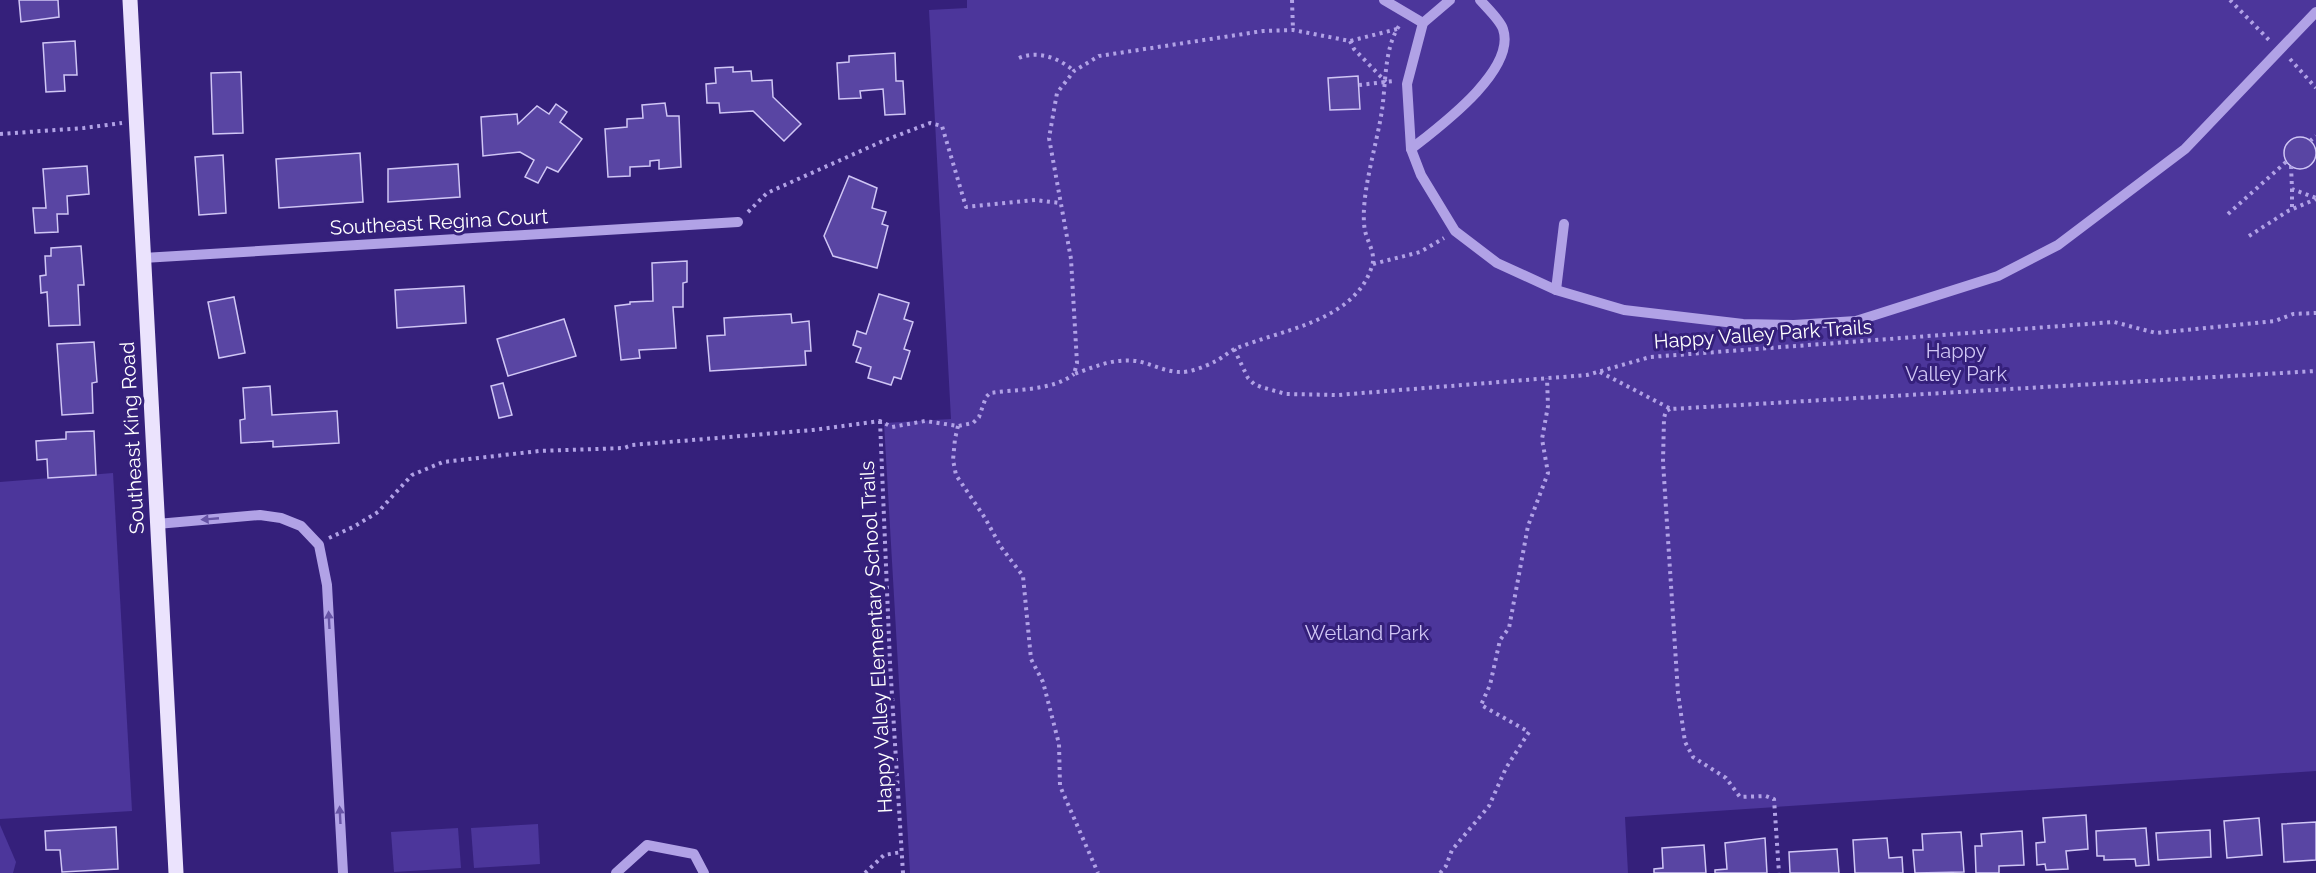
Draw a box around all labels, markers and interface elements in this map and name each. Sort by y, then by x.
street label: Southeast Regina Court [329,204,549,240]
street label: Happy Valley Park Trails [1653,314,1873,354]
park label: Happy Valley Park [1905,339,2007,386]
street label: Southeast King Road [115,341,149,535]
street label: Happy Valley Elementary School Trails [855,460,897,814]
one-way arrow [201,514,220,524]
one-way arrow [325,610,334,629]
park label: Wetland Park [1305,621,1430,645]
one-way arrow [335,805,345,824]

